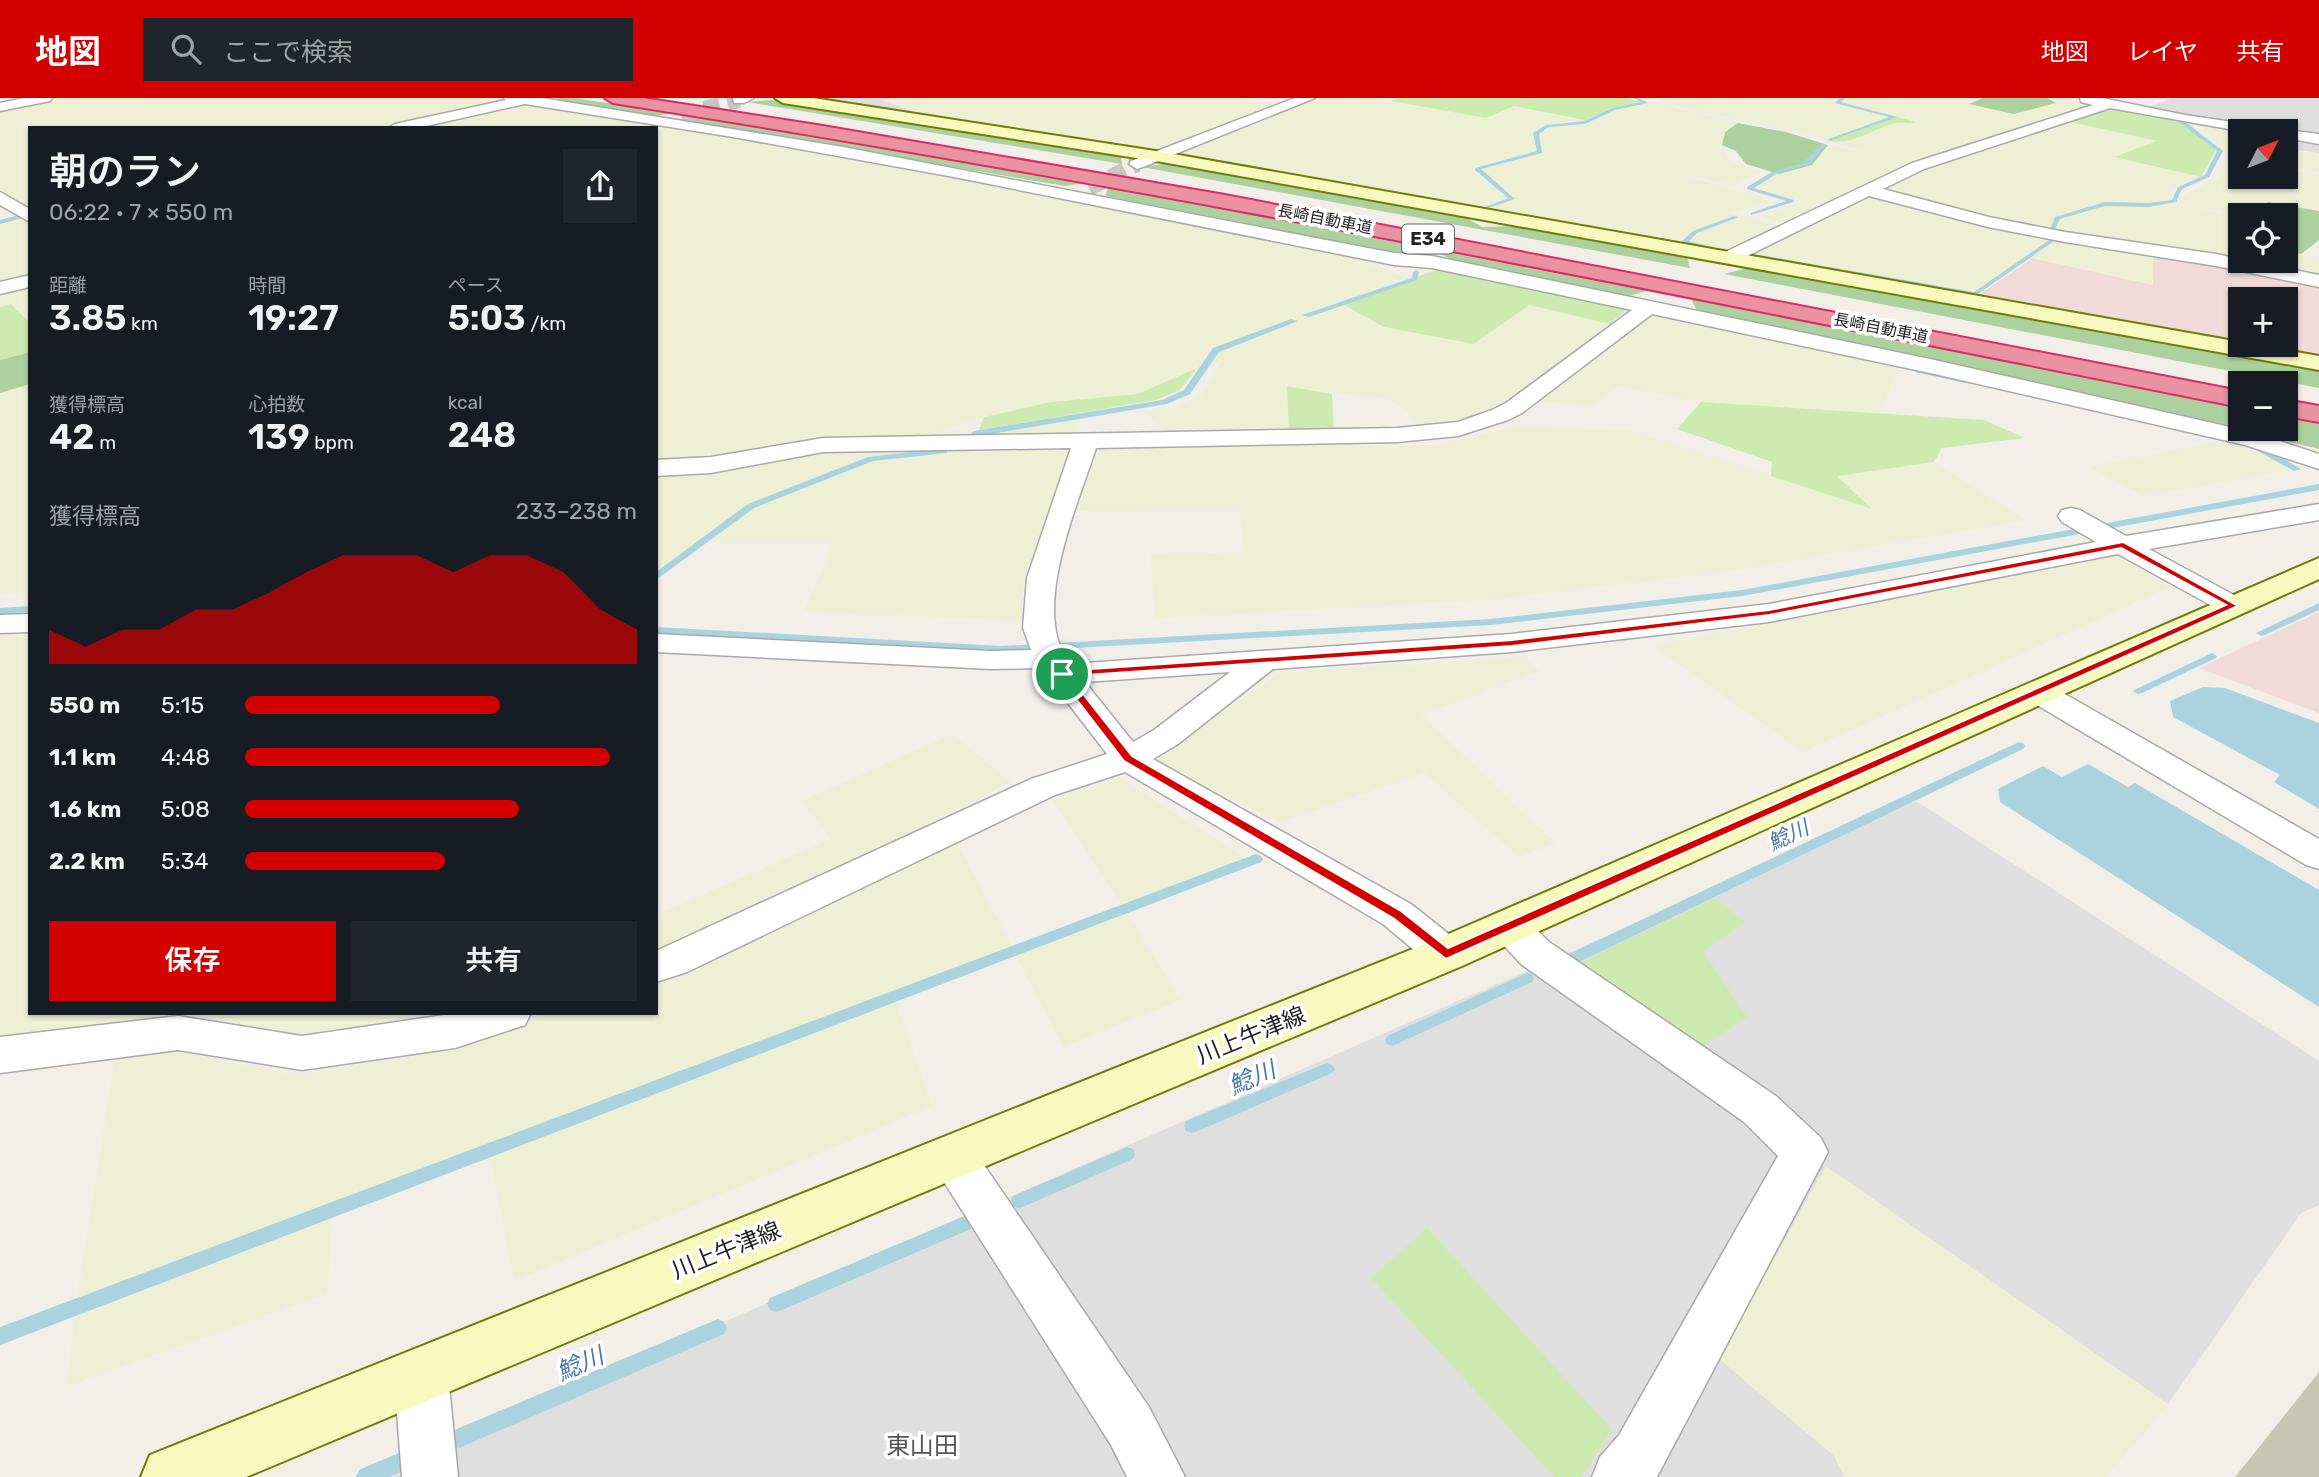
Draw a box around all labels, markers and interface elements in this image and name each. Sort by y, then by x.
search box [143,18,633,81]
icon: search [167,30,205,68]
text: 地図 [35,32,101,71]
text: ここで検索 [223,37,353,68]
text: 地図 [2041,38,2089,66]
text: レイヤ [2127,38,2198,66]
text: 共有 [2236,38,2284,66]
north arrow [2228,119,2298,189]
map controls [2228,119,2298,441]
text: 朝のラン [49,149,201,195]
button: share [563,149,637,223]
text: 06:22 · 7 × 550 m [49,198,233,226]
street label: 長崎自動車道 [1276,201,1374,237]
button: locate [2228,203,2298,273]
road number: E34 [1402,224,1454,254]
text: 距離 [49,274,87,297]
text: 時間 [248,274,286,297]
text: ペース [448,274,504,297]
button: + [2228,287,2298,357]
text: 3.85 [49,297,126,339]
text: 19:27 [248,297,339,339]
text: 5:03 [448,297,526,339]
street label: 長崎自動車道 [1832,310,1930,346]
text: km [126,312,158,335]
text: /km [526,312,566,335]
button: − [2228,371,2298,441]
text: kcal [448,391,483,414]
text: 獲得標高 [49,393,125,416]
text: 心拍数 [248,393,305,416]
text: 248 [448,414,516,456]
text: 42 [49,416,95,458]
text: 139 [248,416,310,458]
text: m [95,431,116,454]
text: bpm [310,431,354,454]
text: 233–238 m [516,497,637,525]
text: 獲得標高 [49,502,141,530]
pin [1032,644,1092,704]
icon: arrive [1043,655,1081,693]
text: 550 m [49,691,120,719]
text: 5:15 [161,691,204,719]
text: 1.1 km [49,743,116,771]
text: 4:48 [161,743,210,771]
text: 1.6 km [49,795,121,823]
text: 5:08 [161,795,210,823]
water label: 鯰川 [1764,814,1814,855]
text: 2.2 km [49,847,125,875]
text: 5:34 [161,847,209,875]
button: 保存 [49,921,336,1001]
button: 共有 [350,921,637,1001]
street label: 川上牛津線 [1192,1000,1310,1070]
water label: 鯰川 [1224,1055,1282,1100]
street label: 川上牛津線 [667,1215,785,1285]
water label: 鯰川 [552,1341,610,1386]
district label: 東山田 [886,1432,958,1460]

